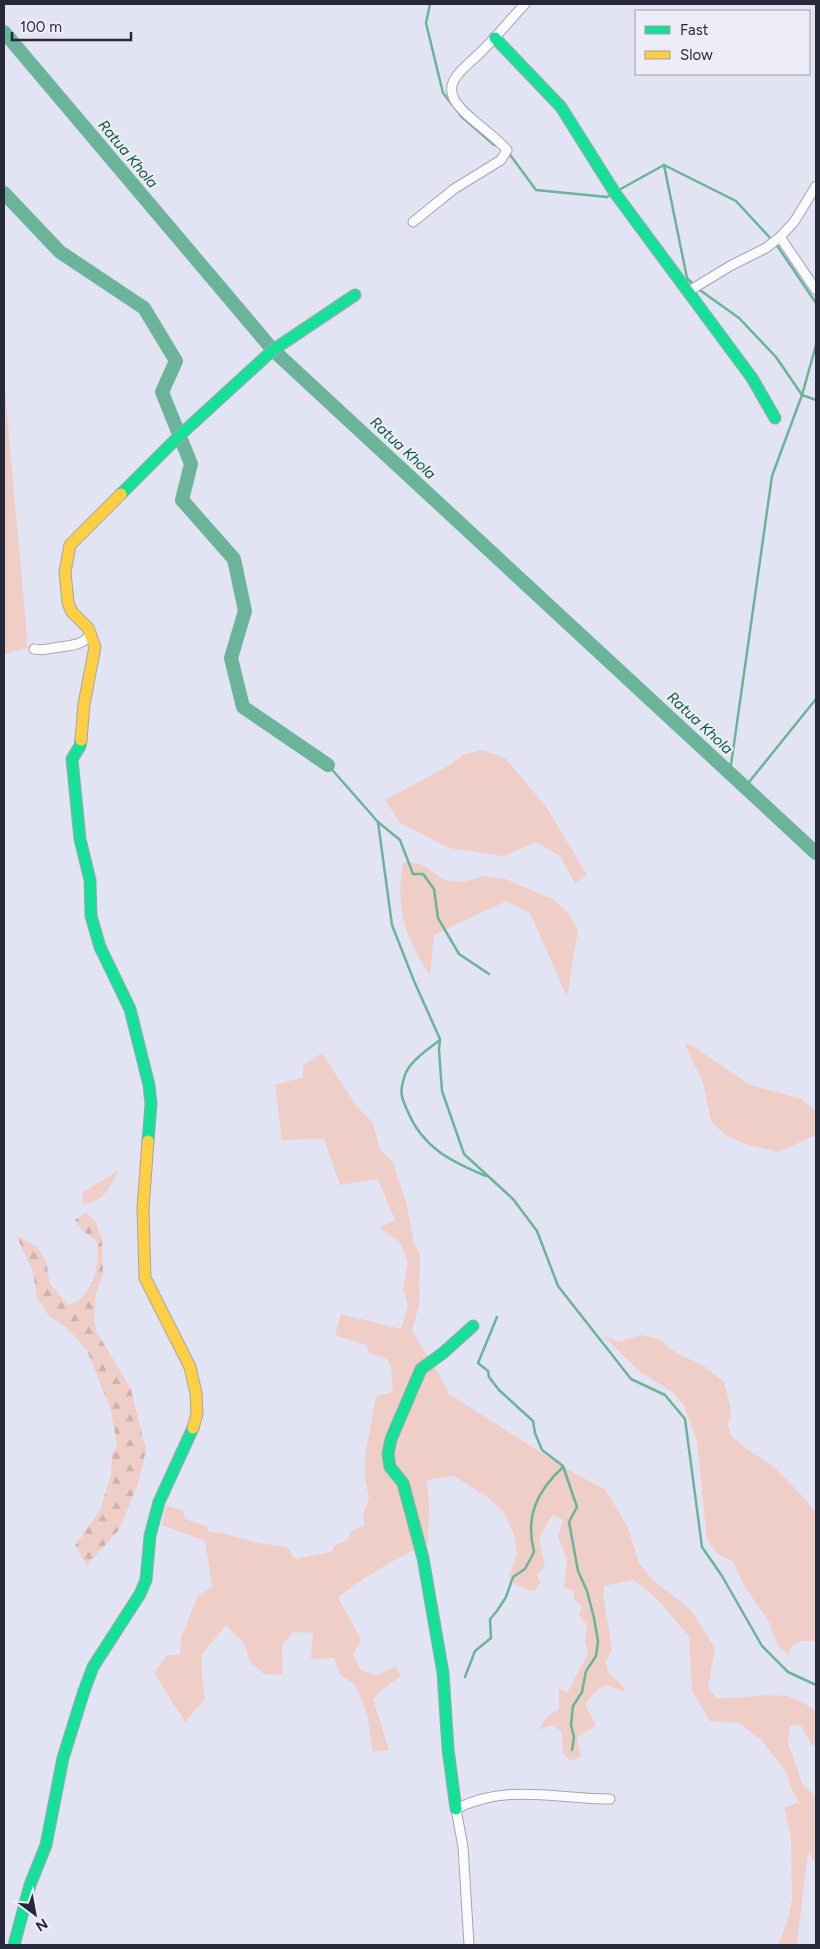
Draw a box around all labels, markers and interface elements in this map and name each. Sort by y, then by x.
scale bar [12,10,131,42]
legend [635,10,810,75]
text: 100 m [20,18,62,36]
text: Fast [680,21,709,39]
text: Slow [680,46,713,64]
water label: Ratua Khola [94,116,162,192]
water label: Ratua Khola [366,413,440,483]
water label: Ratua Khola [663,688,737,758]
north arrow [10,1889,60,1939]
text: N [33,1915,51,1935]

